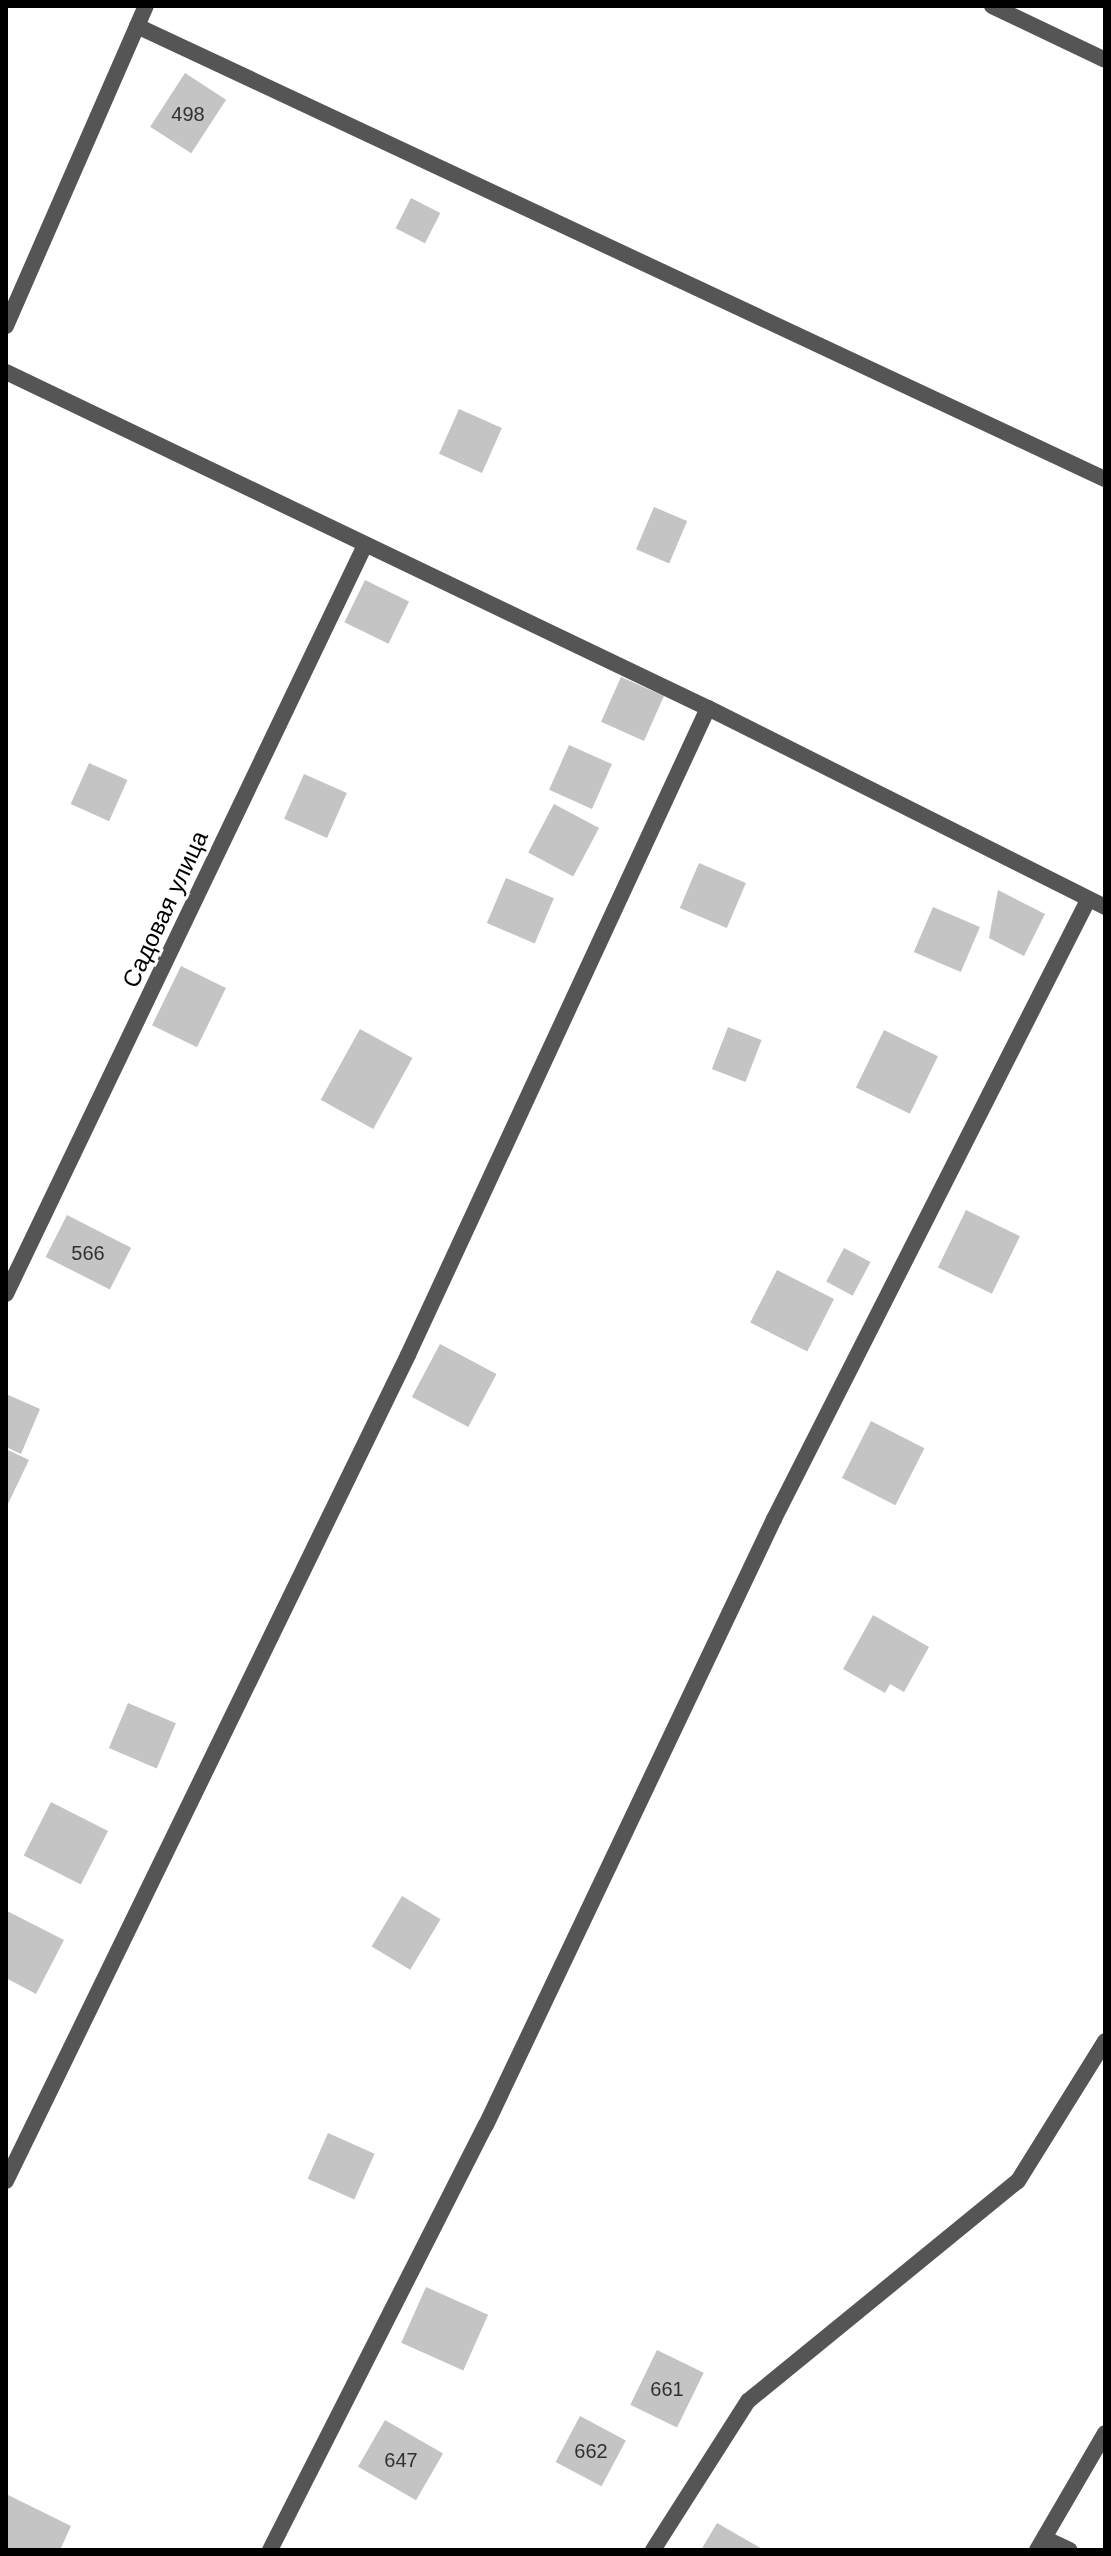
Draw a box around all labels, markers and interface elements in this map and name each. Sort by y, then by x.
house number: 498 [171,102,205,126]
street label: Садовая улица [116,826,214,992]
house number: 566 [71,1241,105,1265]
house number: 661 [650,2377,684,2401]
house number: 662 [574,2439,608,2463]
house number: 647 [384,2448,418,2472]

